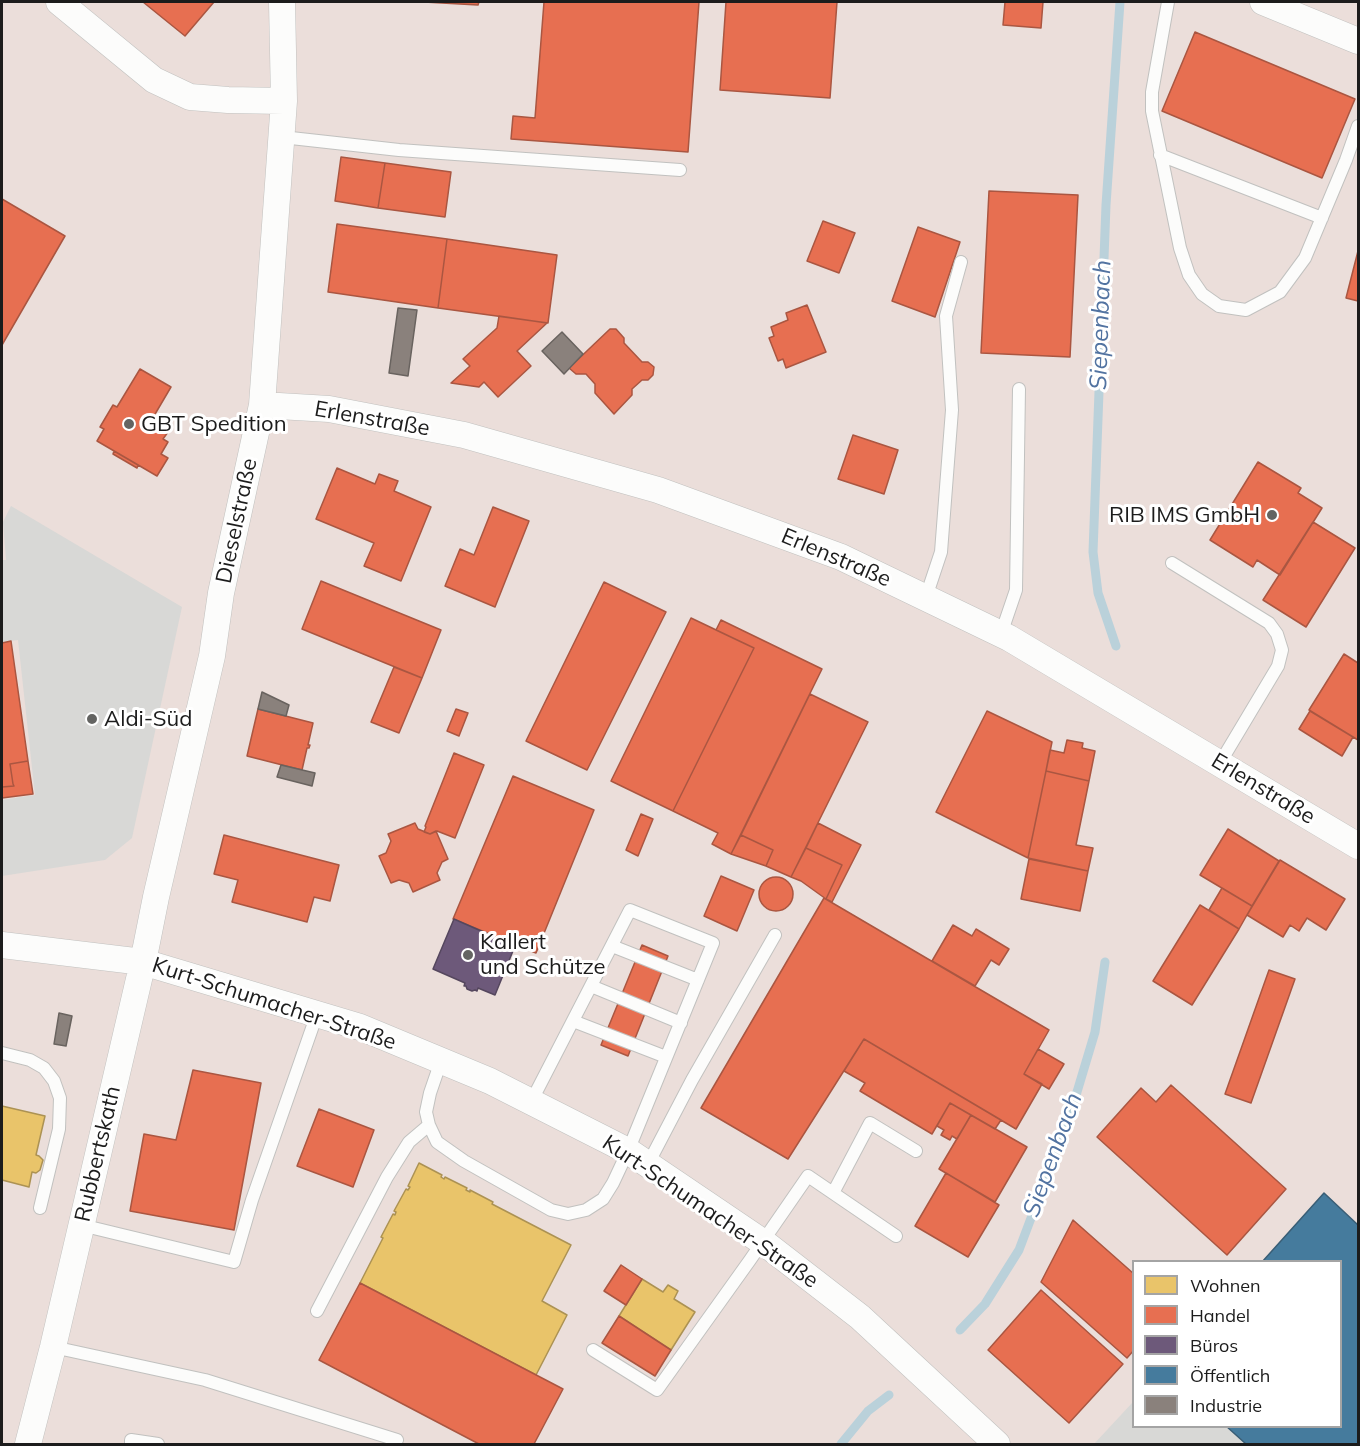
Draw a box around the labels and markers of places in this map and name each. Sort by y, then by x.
place label: GBT Spedition [141,411,287,437]
marker: GBT Spedition [122,417,136,431]
place label: RIB IMS GmbH [1109,502,1260,528]
marker: RIB IMS GmbH [1265,508,1279,522]
place label: Aldi-Süd [104,706,192,732]
marker: Aldi-Süd [85,712,99,726]
place label: Kallert und Schütze [480,929,606,980]
marker: Kallert und Schütze [461,948,475,962]

